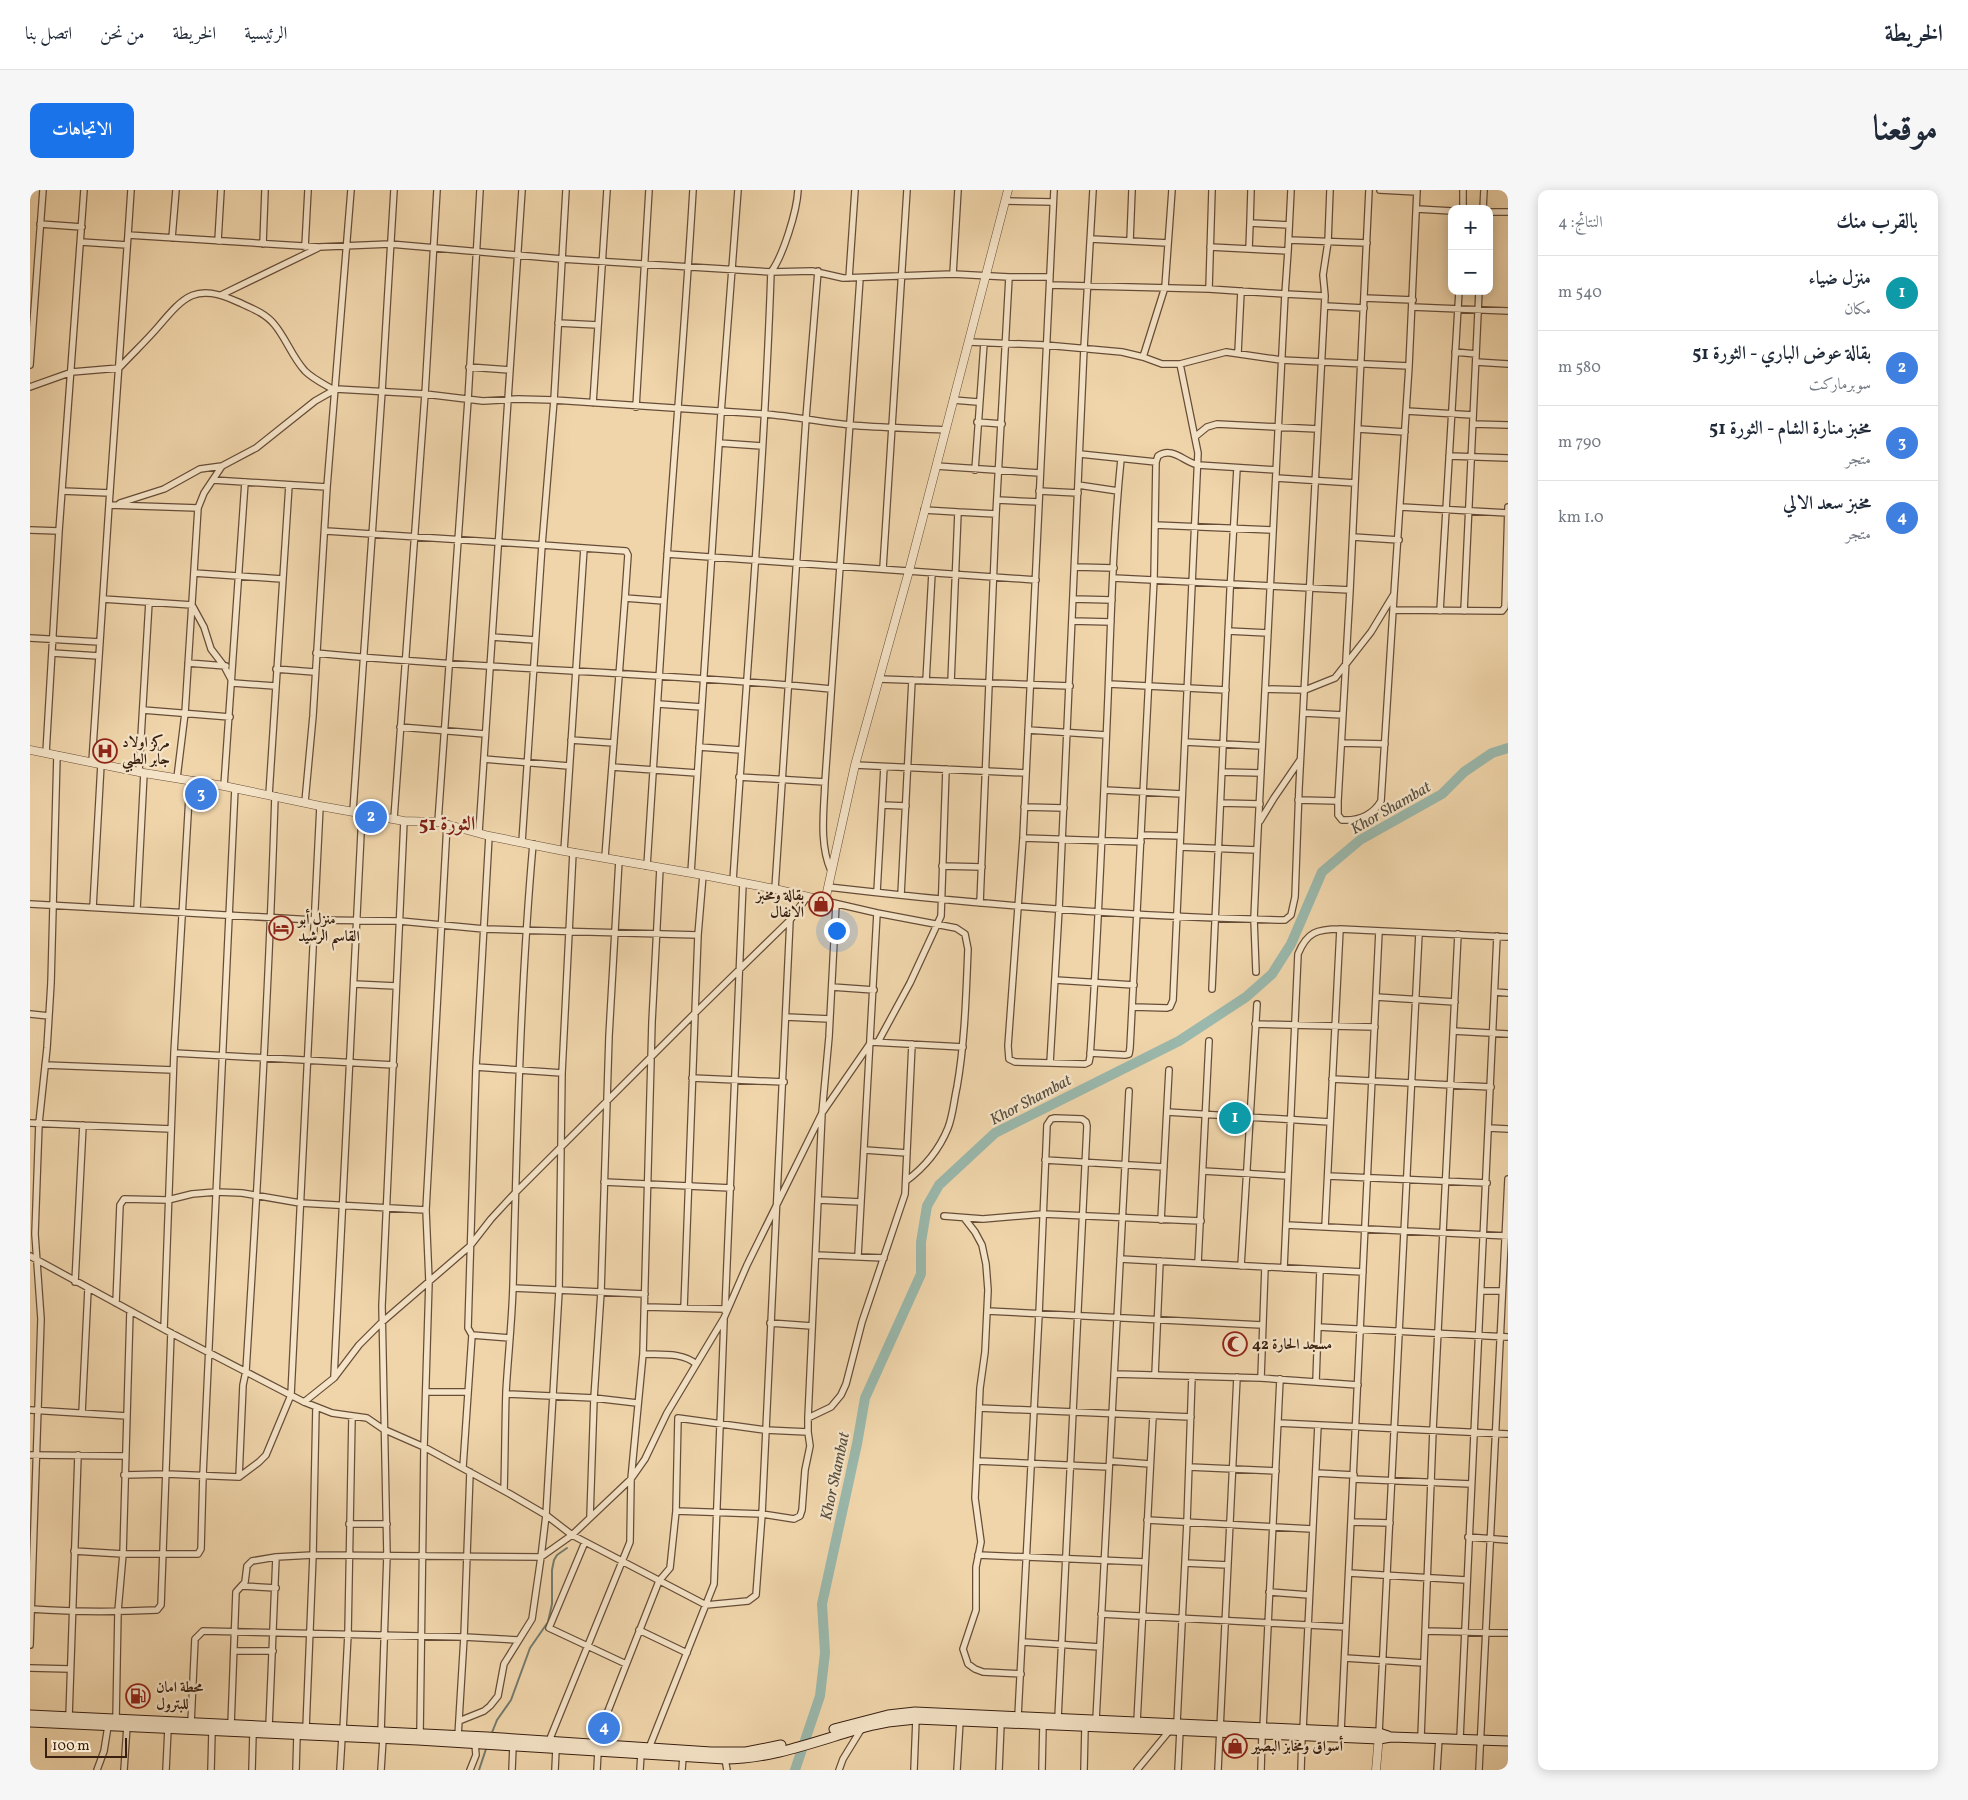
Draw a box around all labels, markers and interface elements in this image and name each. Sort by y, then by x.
text: الخريطة [1885,18,1943,52]
text: اتصل بنا [25,22,72,47]
text: من نحن [100,22,144,47]
text: الخريطة [172,22,216,47]
text: الرئيسية [244,22,287,47]
button: الاتجاهات [30,103,134,158]
text: موقعنا [1873,106,1938,154]
map controls [1448,205,1493,295]
button: + [1448,205,1493,250]
text: بالقرب منك [1836,208,1918,237]
text: النتائج: 4 [1558,212,1603,234]
button: − [1448,250,1493,295]
text: منزل ضياء [1808,266,1871,292]
text: 540 m [1558,282,1602,304]
text: 1 [1899,282,1905,304]
text: مكان [1844,299,1871,321]
text: بقالة عوض الباري - الثورة 51 [1692,341,1871,367]
text: 580 m [1558,357,1601,379]
text: 2 [1898,357,1906,379]
text: سوبرماركت [1809,374,1871,396]
text: مخبز منارة الشام - الثورة 51 [1709,416,1871,442]
text: 790 m [1558,432,1601,454]
text: 3 [1898,432,1906,454]
text: متجر [1846,449,1871,471]
text: مخبز سعد الالي [1783,491,1871,517]
text: 1.0 km [1558,507,1604,529]
text: 4 [1897,507,1907,529]
text: متجر [1846,524,1871,546]
place label: مركز اولاد جابر الطبي [122,733,170,773]
hospital icon: مركز اولاد جابر الطبي [92,738,118,764]
pin: 3 [185,775,217,813]
water label: Khor Shambat [1347,776,1436,841]
pin: 2 [355,798,387,836]
district label: الثورة 51 [419,811,475,839]
place label: بقالة ومخبز الانفال [754,886,804,924]
shop icon: بقالة ومخبز الانفال [808,891,834,917]
place label: منزل أبو القاسم الرشيد [296,908,360,951]
hotel icon: منزل أبو القاسم الرشيد [268,915,294,941]
your location [824,918,850,944]
water label: Khor Shambat [986,1070,1076,1131]
pin: 1 [1219,1099,1251,1137]
mosque icon: مسجد الحارة 42 [1222,1331,1248,1357]
place label: مسجد الحارة 42 [1252,1335,1332,1356]
water label: Khor Shambat [816,1430,856,1522]
place label: محطة امان للبترول [156,1678,204,1716]
fuel station icon: محطة امان للبترول [125,1683,151,1709]
pin: 4 [588,1709,620,1747]
shop icon: أسواق ومخابز البصير [1222,1733,1248,1759]
scale bar [45,1735,128,1758]
place label: أسواق ومخابز البصير [1250,1735,1344,1758]
text: 100 m [52,1737,90,1756]

